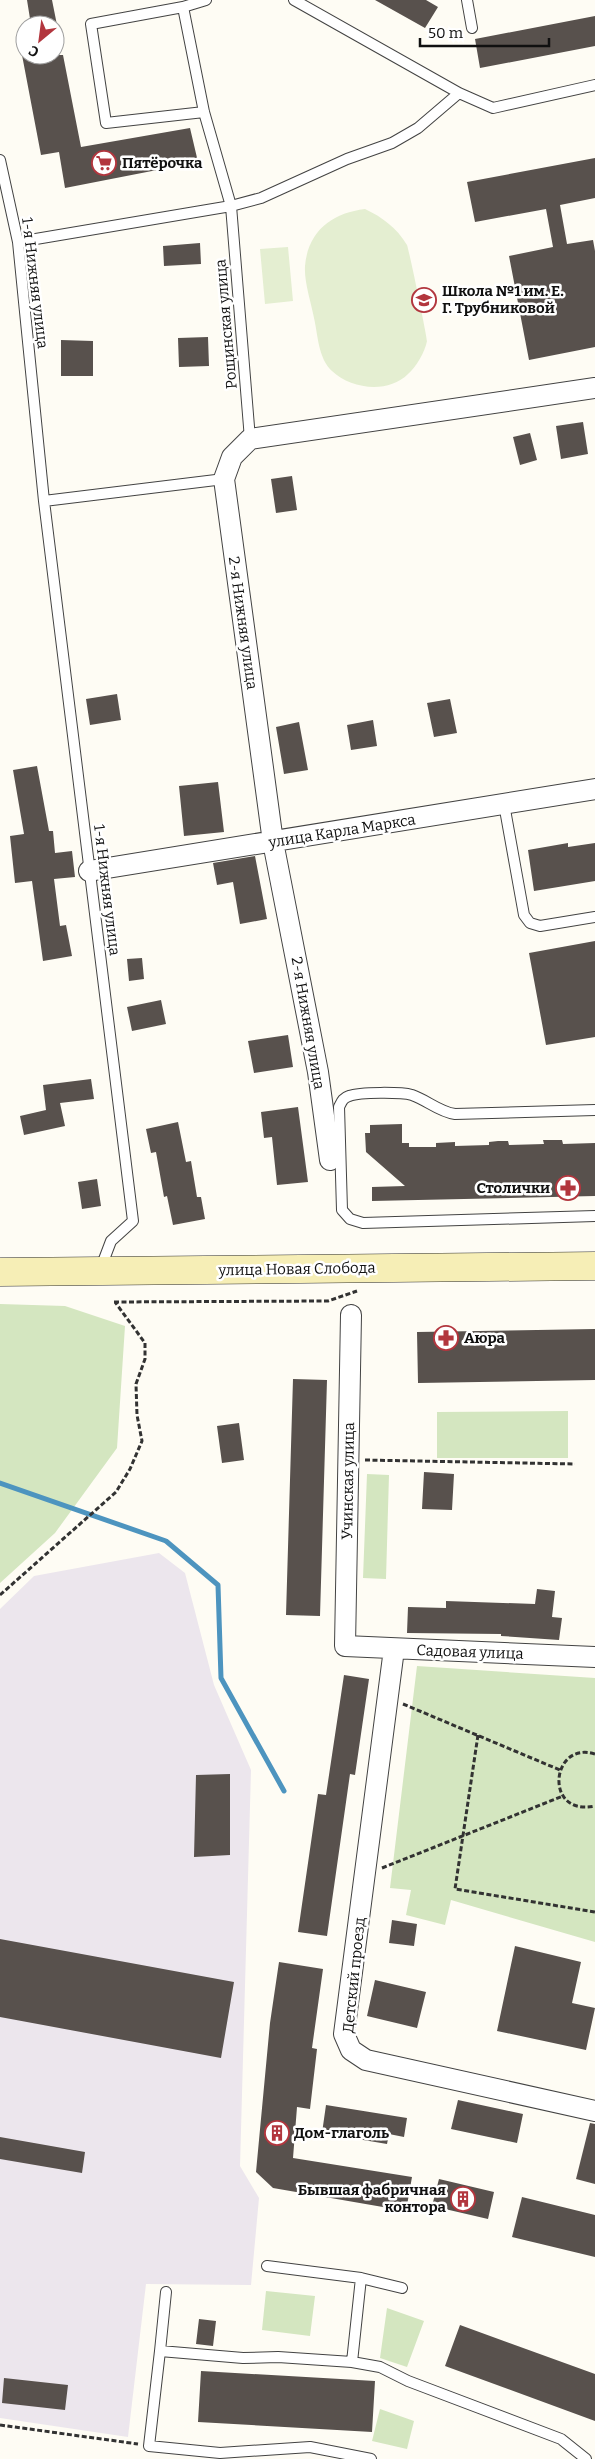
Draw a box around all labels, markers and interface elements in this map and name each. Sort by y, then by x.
north arrow [15,15,65,65]
scale bar [420,15,549,47]
text: 50 m [428,24,464,42]
text: С [26,41,42,61]
supermarket icon: Пятёрочка [91,150,117,176]
place label: Пятёрочка [122,154,203,172]
street label: 1-я Нижняя улица [18,216,52,350]
street label: Рощинская улица [211,258,241,390]
place label: Школа №1 им. Е. Г. Трубниковой [442,282,564,317]
school or university icon: Школа №1 им. Е. Г. Трубниковой [411,287,437,313]
street label: 2-я Нижняя улица [225,555,261,691]
street label: улица Карла Маркса [266,810,417,852]
street label: 1-я Нижняя улица [90,823,124,957]
street label: 2-я Нижняя улица [287,955,329,1091]
pharmacy icon: Столички [555,1175,581,1201]
place label: Столички [477,1179,550,1197]
street label: улица Новая Слобода [217,1259,376,1279]
pharmacy icon: Аюра [433,1325,459,1351]
place label: Аюра [464,1329,506,1347]
street label: Учинская улица [338,1422,358,1540]
street label: Садовая улица [416,1641,524,1663]
street label: Детский проезд [339,1916,369,2034]
building icon: Дом-глаголь [264,2120,290,2146]
place label: Дом-глаголь [294,2124,389,2142]
place label: Бывшая фабричная контора [298,2181,447,2216]
building icon: Бывшая фабричная контора [450,2186,476,2212]

